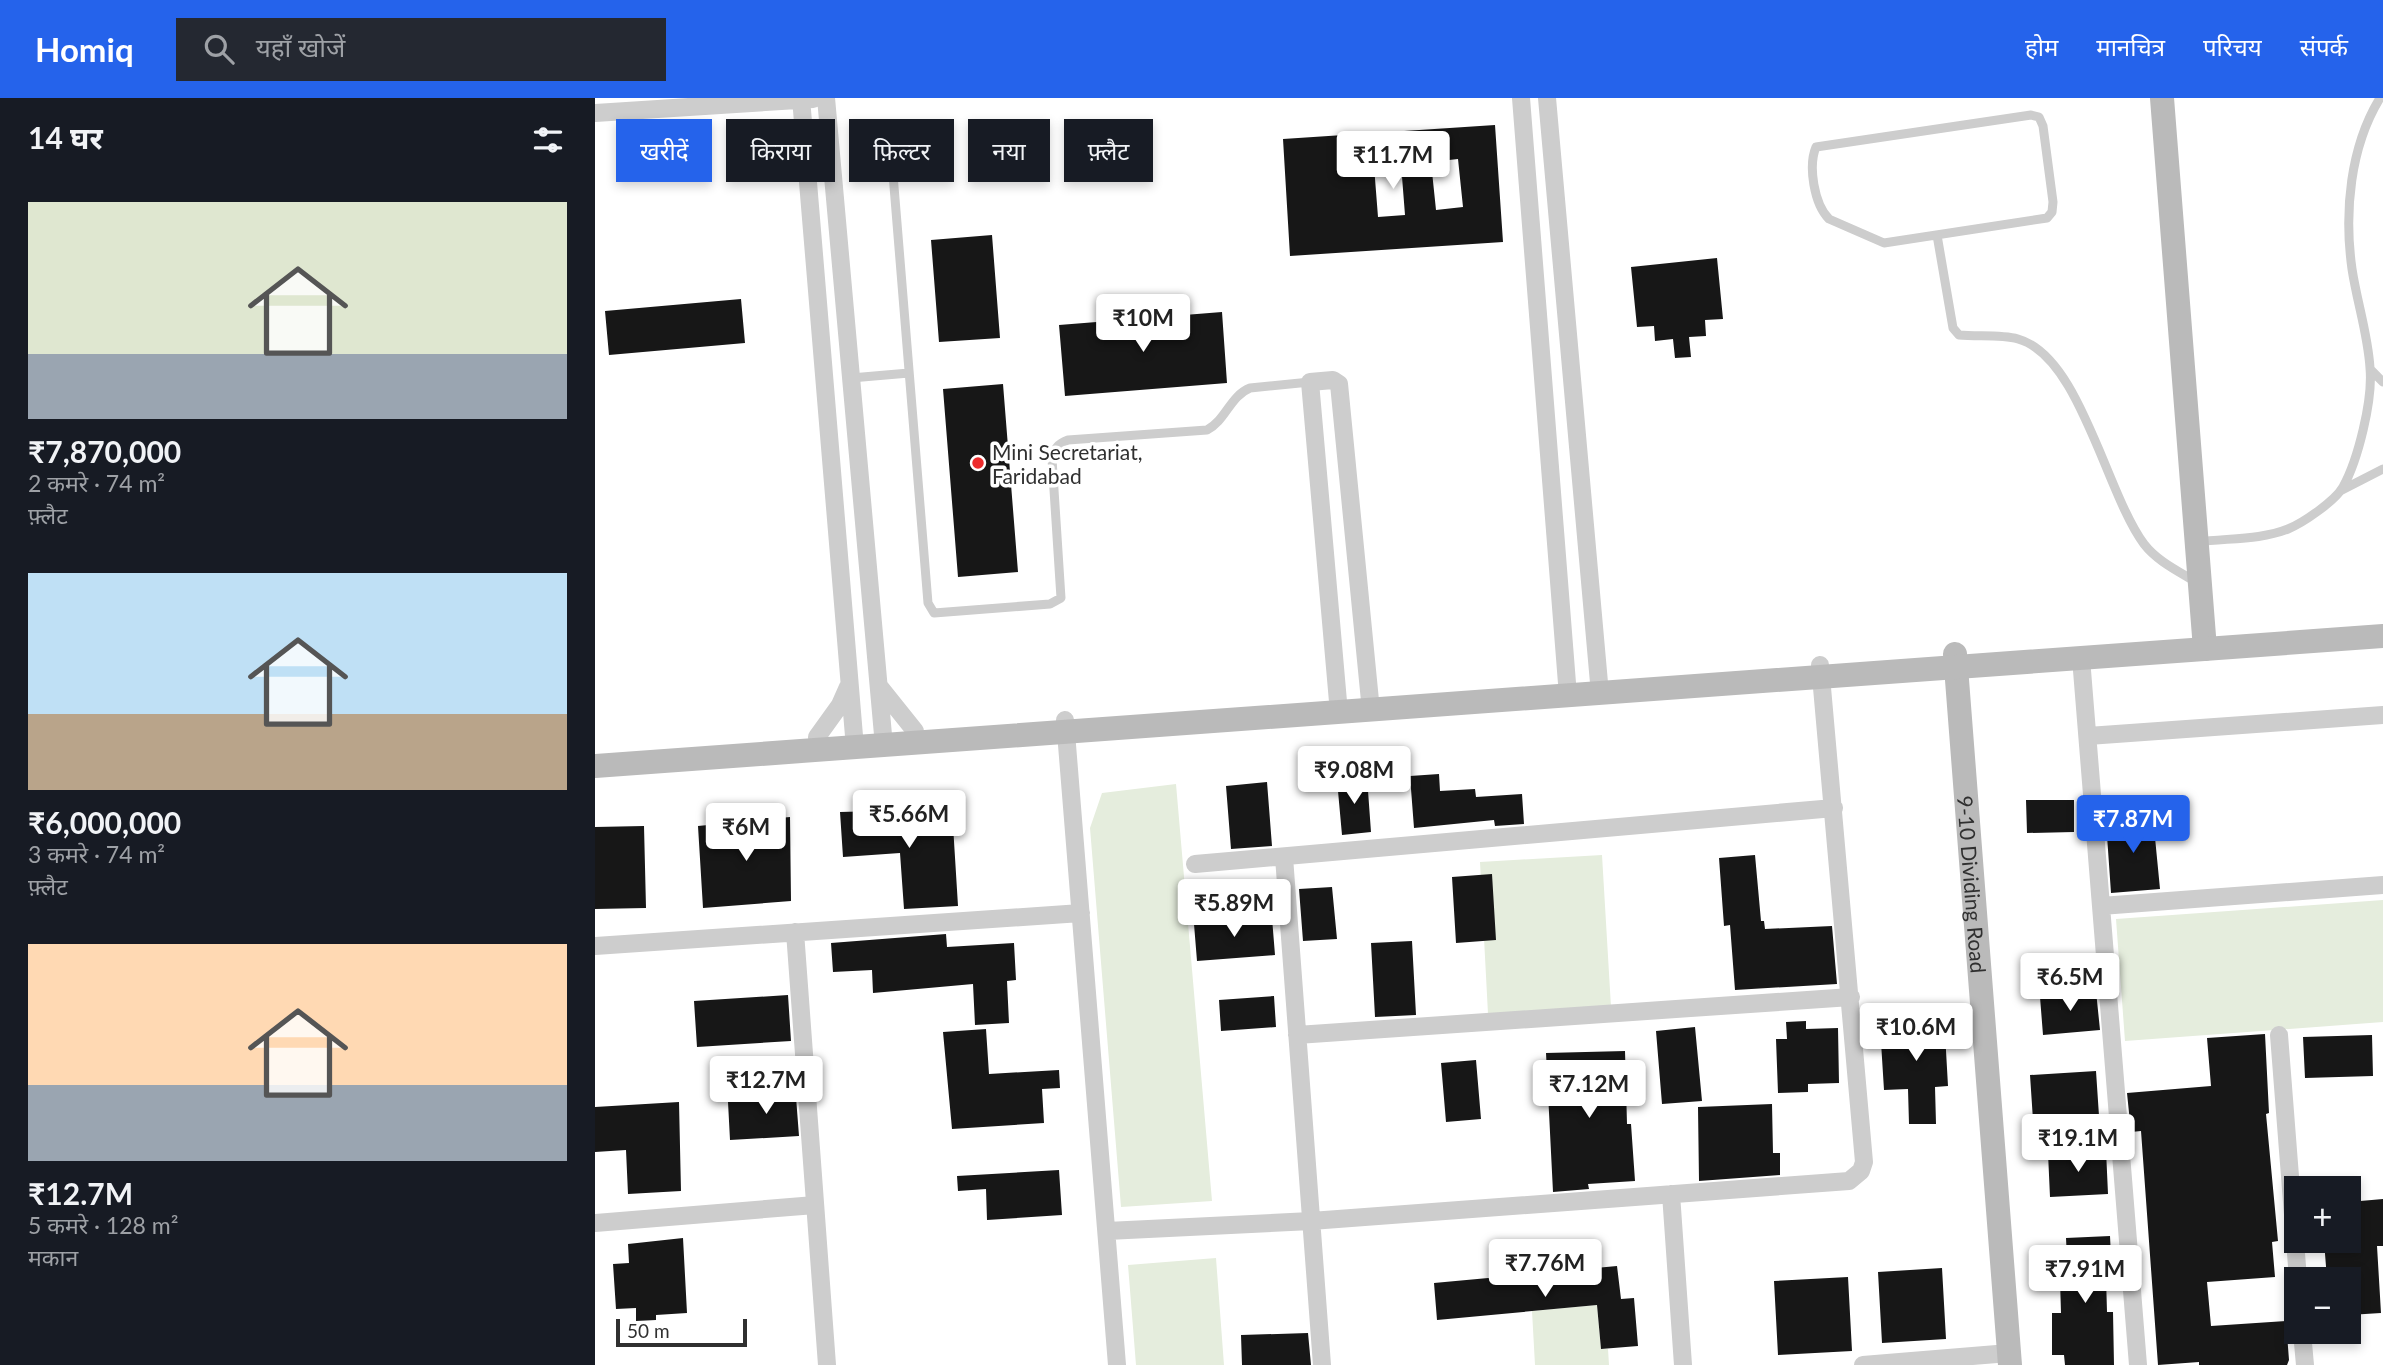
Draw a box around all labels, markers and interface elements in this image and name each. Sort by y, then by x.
search box [176,18,666,81]
text: Homiq [35,29,134,69]
icon: search [200,30,238,68]
text: यहाँ खोजें [256,31,345,63]
text: होम [2025,32,2058,61]
text: मानचित्र [2096,32,2165,61]
text: परिचय [2203,32,2262,61]
text: संपर्क [2300,32,2348,61]
text: 14 घर [28,119,103,155]
chip: खरीदें [616,119,712,182]
chip: किराया [726,119,835,182]
chip: फ़िल्टर [849,119,954,182]
chip: नया [968,119,1050,182]
chip: फ़्लैट [1064,119,1153,182]
icon: filters [529,121,567,159]
pin: ₹11.7M [1336,132,1450,191]
text: ₹11.7M [1353,140,1433,168]
icon: home [235,248,361,374]
pin: ₹10M [1102,294,1184,354]
text: ₹10M [1112,303,1174,331]
text: ₹7,870,000 [28,433,181,469]
place label: Mini Secretariat, Faridabad [992,439,1142,488]
marker: Mini Secretariat, Faridabad [970,455,986,471]
text: 2 कमरे · 74 m² [28,469,165,497]
text: फ़्लैट [28,501,68,529]
icon: home [235,619,361,745]
pin: ₹9.08M [1297,746,1411,806]
text: ₹9.08M [1314,755,1394,783]
pin: ₹5.66M [852,790,966,850]
street label: 9-10 Dividing Road [1953,795,1992,974]
pin: ₹7.87M [2076,796,2190,855]
text: ₹5.66M [869,799,949,827]
text: ₹6,000,000 [28,804,181,840]
pin: ₹6M [712,804,780,863]
text: ₹7.87M [2093,804,2173,832]
text: ₹6M [722,812,770,840]
text: 3 कमरे · 74 m² [28,840,165,868]
text: फ़्लैट [28,872,68,900]
pin: ₹5.89M [1177,880,1291,939]
text: ₹5.89M [1194,888,1274,916]
pin: ₹6.5M [2021,954,2119,1013]
text: ₹6.5M [2036,962,2104,990]
icon: home [235,990,361,1116]
pin: ₹10.6M [1859,1004,1973,1063]
text: ₹10.6M [1876,1012,1956,1040]
pin: ₹12.7M [709,1056,823,1116]
pin: ₹7.12M [1532,1060,1646,1120]
text: ₹12.7M [726,1065,806,1093]
text: ₹7.12M [1549,1069,1629,1097]
pin: ₹19.1M [2021,1114,2135,1174]
text: ₹19.1M [2038,1123,2118,1151]
text: ₹12.7M [28,1175,133,1211]
map controls [2284,1176,2361,1344]
button: + [2284,1176,2361,1253]
text: 5 कमरे · 128 m² [28,1211,178,1239]
pin: ₹7.76M [1488,1240,1602,1299]
text: मकान [28,1243,78,1271]
pin: ₹7.91M [2028,1246,2142,1305]
text: ₹7.76M [1505,1248,1585,1276]
text: ₹7.91M [2045,1254,2125,1282]
button: − [2284,1267,2361,1344]
scale bar [616,1316,747,1348]
text: 50 m [627,1319,670,1342]

